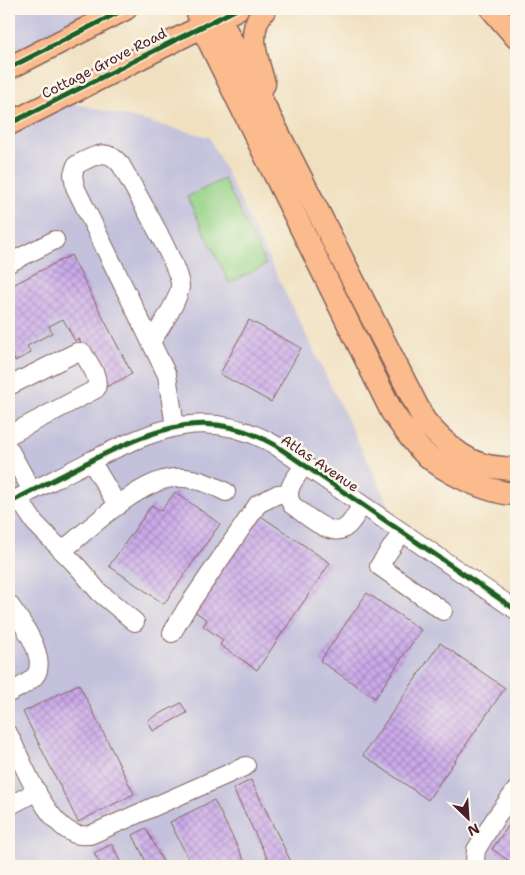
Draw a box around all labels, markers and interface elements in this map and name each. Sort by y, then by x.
street label: Cottage Grove Road [38,24,170,102]
street label: Atlas Avenue [278,430,362,496]
north arrow [442,792,492,842]
text: N [465,819,482,840]

